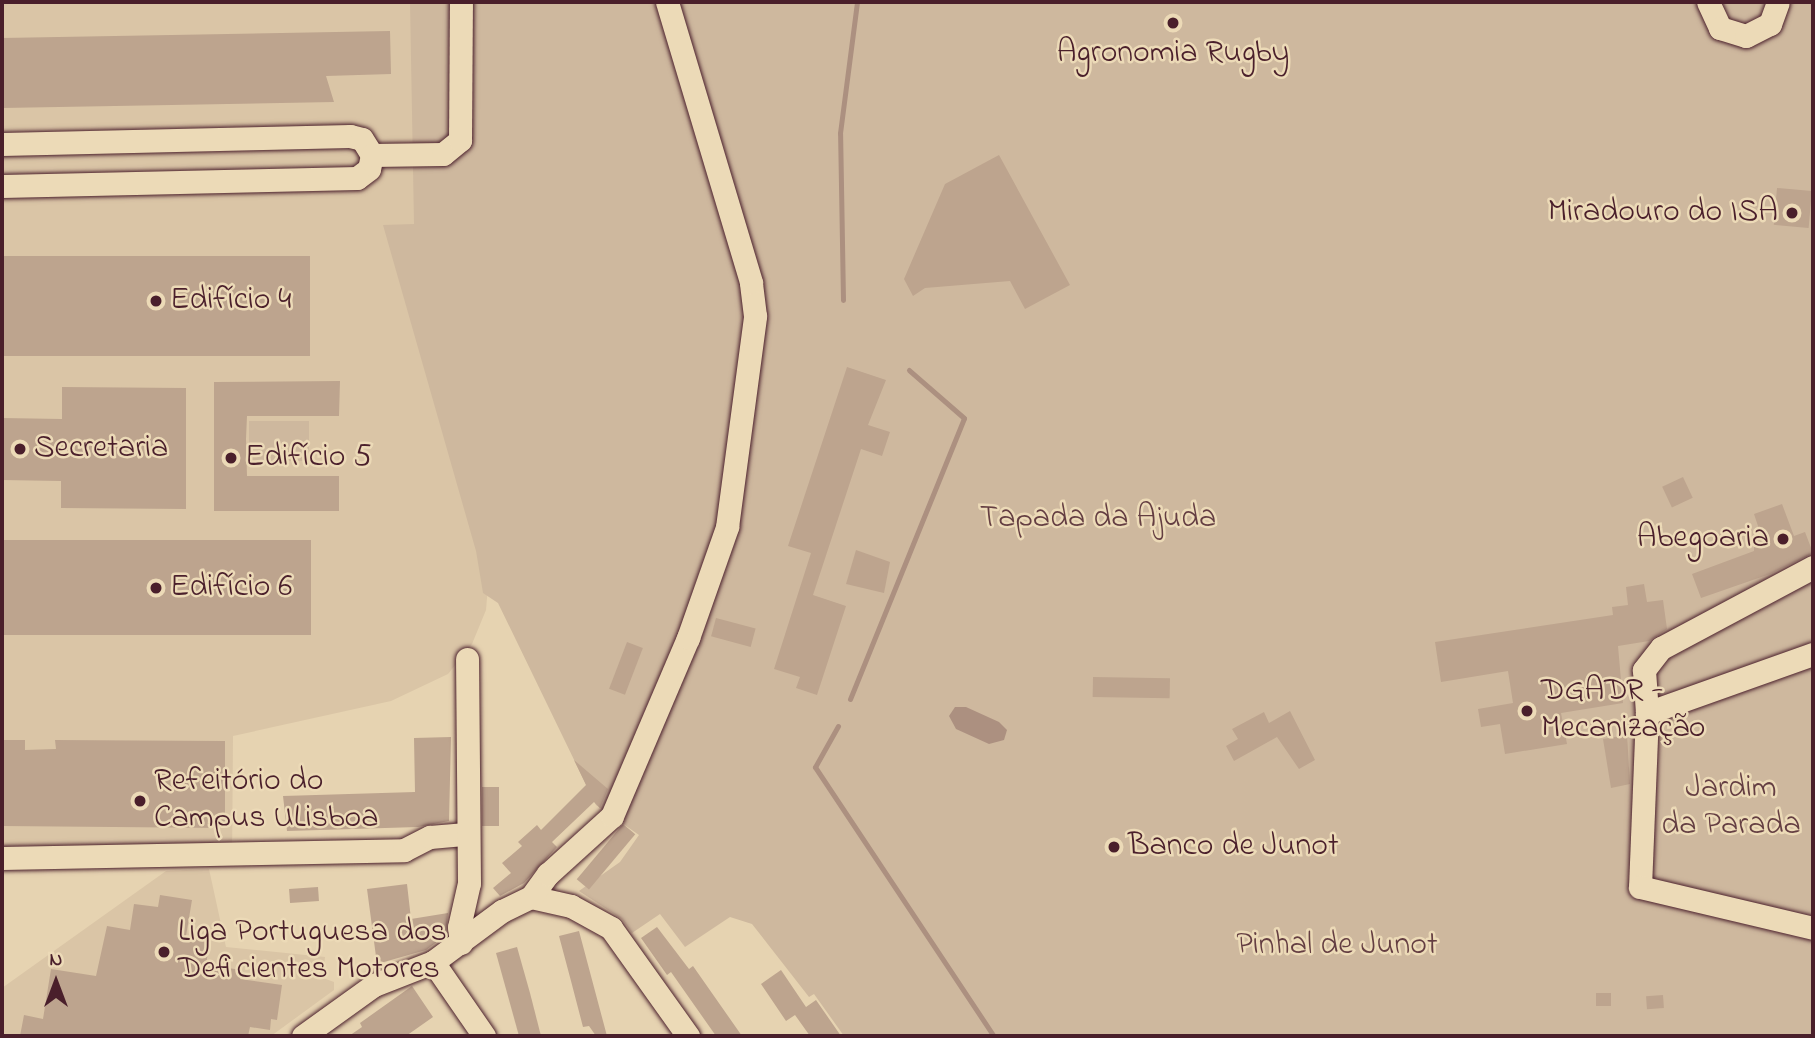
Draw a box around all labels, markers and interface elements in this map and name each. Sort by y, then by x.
marker: Agronomia Rugby [1165,15,1181,31]
place label: Agronomia Rugby [1057,35,1289,73]
place label: Miradouro do ISA [1548,194,1778,232]
marker: Miradouro do ISA [1784,205,1800,221]
place label: Edifício 4 [170,282,292,320]
marker: Edifício 4 [148,293,164,309]
place label: Secretaria [34,430,168,468]
place label: Edifício 5 [245,439,372,477]
marker: Secretaria [12,441,28,457]
marker: Edifício 5 [223,450,239,466]
park label: Tapada da Ajuda [980,500,1216,538]
place label: Abegoaria [1637,520,1769,558]
marker: Abegoaria [1775,531,1791,547]
place label: Edifício 6 [170,569,292,607]
marker: Edifício 6 [148,580,164,596]
place label: DGADR - Mecanização [1541,674,1706,749]
marker: DGADR - Mecanização [1519,703,1535,719]
place label: Refeitório do Campus ULisboa [154,764,379,839]
park label: Jardim da Parada [1661,771,1801,846]
marker: Refeitório do Campus ULisboa [132,793,148,809]
place label: Banco de Junot [1128,828,1339,866]
marker: Banco de Junot [1106,839,1122,855]
place label: Liga Portuguesa dos Deficientes Motores [178,915,447,990]
park label: Pinhal de Junot [1236,927,1438,965]
marker: Liga Portuguesa dos Deficientes Motores [156,944,172,960]
north arrow [21,947,91,1017]
text: N [50,947,62,974]

